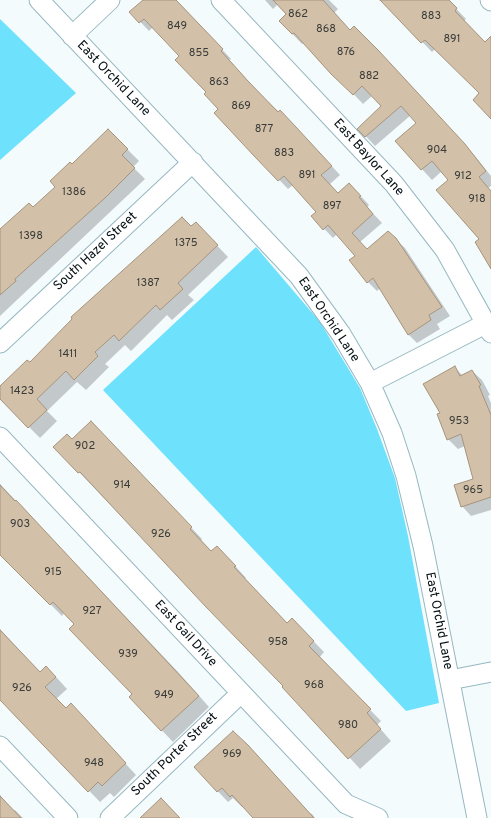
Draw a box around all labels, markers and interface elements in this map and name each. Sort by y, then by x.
house number: 862 [288,8,308,22]
house number: 883 [421,10,441,24]
house number: 849 [167,20,187,34]
house number: 868 [316,23,336,37]
house number: 891 [443,33,461,47]
street label: East Orchid Lane [73,38,153,120]
house number: 876 [337,46,355,60]
house number: 855 [189,47,209,61]
house number: 882 [359,70,379,84]
house number: 863 [209,76,229,90]
house number: 869 [231,100,251,114]
street label: East Baylor Lane [329,116,407,200]
house number: 877 [255,123,273,137]
house number: 904 [427,144,447,158]
house number: 883 [274,147,294,161]
house number: 891 [298,169,316,183]
house number: 912 [454,170,472,184]
house number: 1386 [62,186,86,200]
house number: 918 [468,193,486,207]
house number: 897 [323,200,341,214]
street label: South Hazel Street [51,209,141,295]
house number: 1398 [19,230,43,244]
house number: 1375 [174,237,198,251]
street label: East Orchid Lane [294,275,362,365]
house number: 1387 [136,277,160,291]
house number: 1411 [59,348,77,362]
house number: 1423 [10,385,34,399]
house number: 953 [449,415,469,429]
house number: 902 [75,440,95,454]
house number: 914 [113,479,131,493]
house number: 965 [463,484,483,498]
house number: 903 [10,518,30,532]
house number: 926 [151,528,171,542]
house number: 915 [44,566,62,580]
street label: East Orchid Lane [421,571,455,671]
street label: East Gail Drive [150,598,220,670]
house number: 927 [83,605,101,619]
house number: 958 [268,636,288,650]
house number: 939 [118,648,138,662]
house number: 968 [304,679,324,693]
house number: 926 [12,682,32,696]
house number: 949 [154,689,174,703]
street label: South Porter Street [129,710,221,800]
house number: 980 [338,719,358,733]
house number: 969 [222,748,242,762]
house number: 948 [84,757,104,771]

